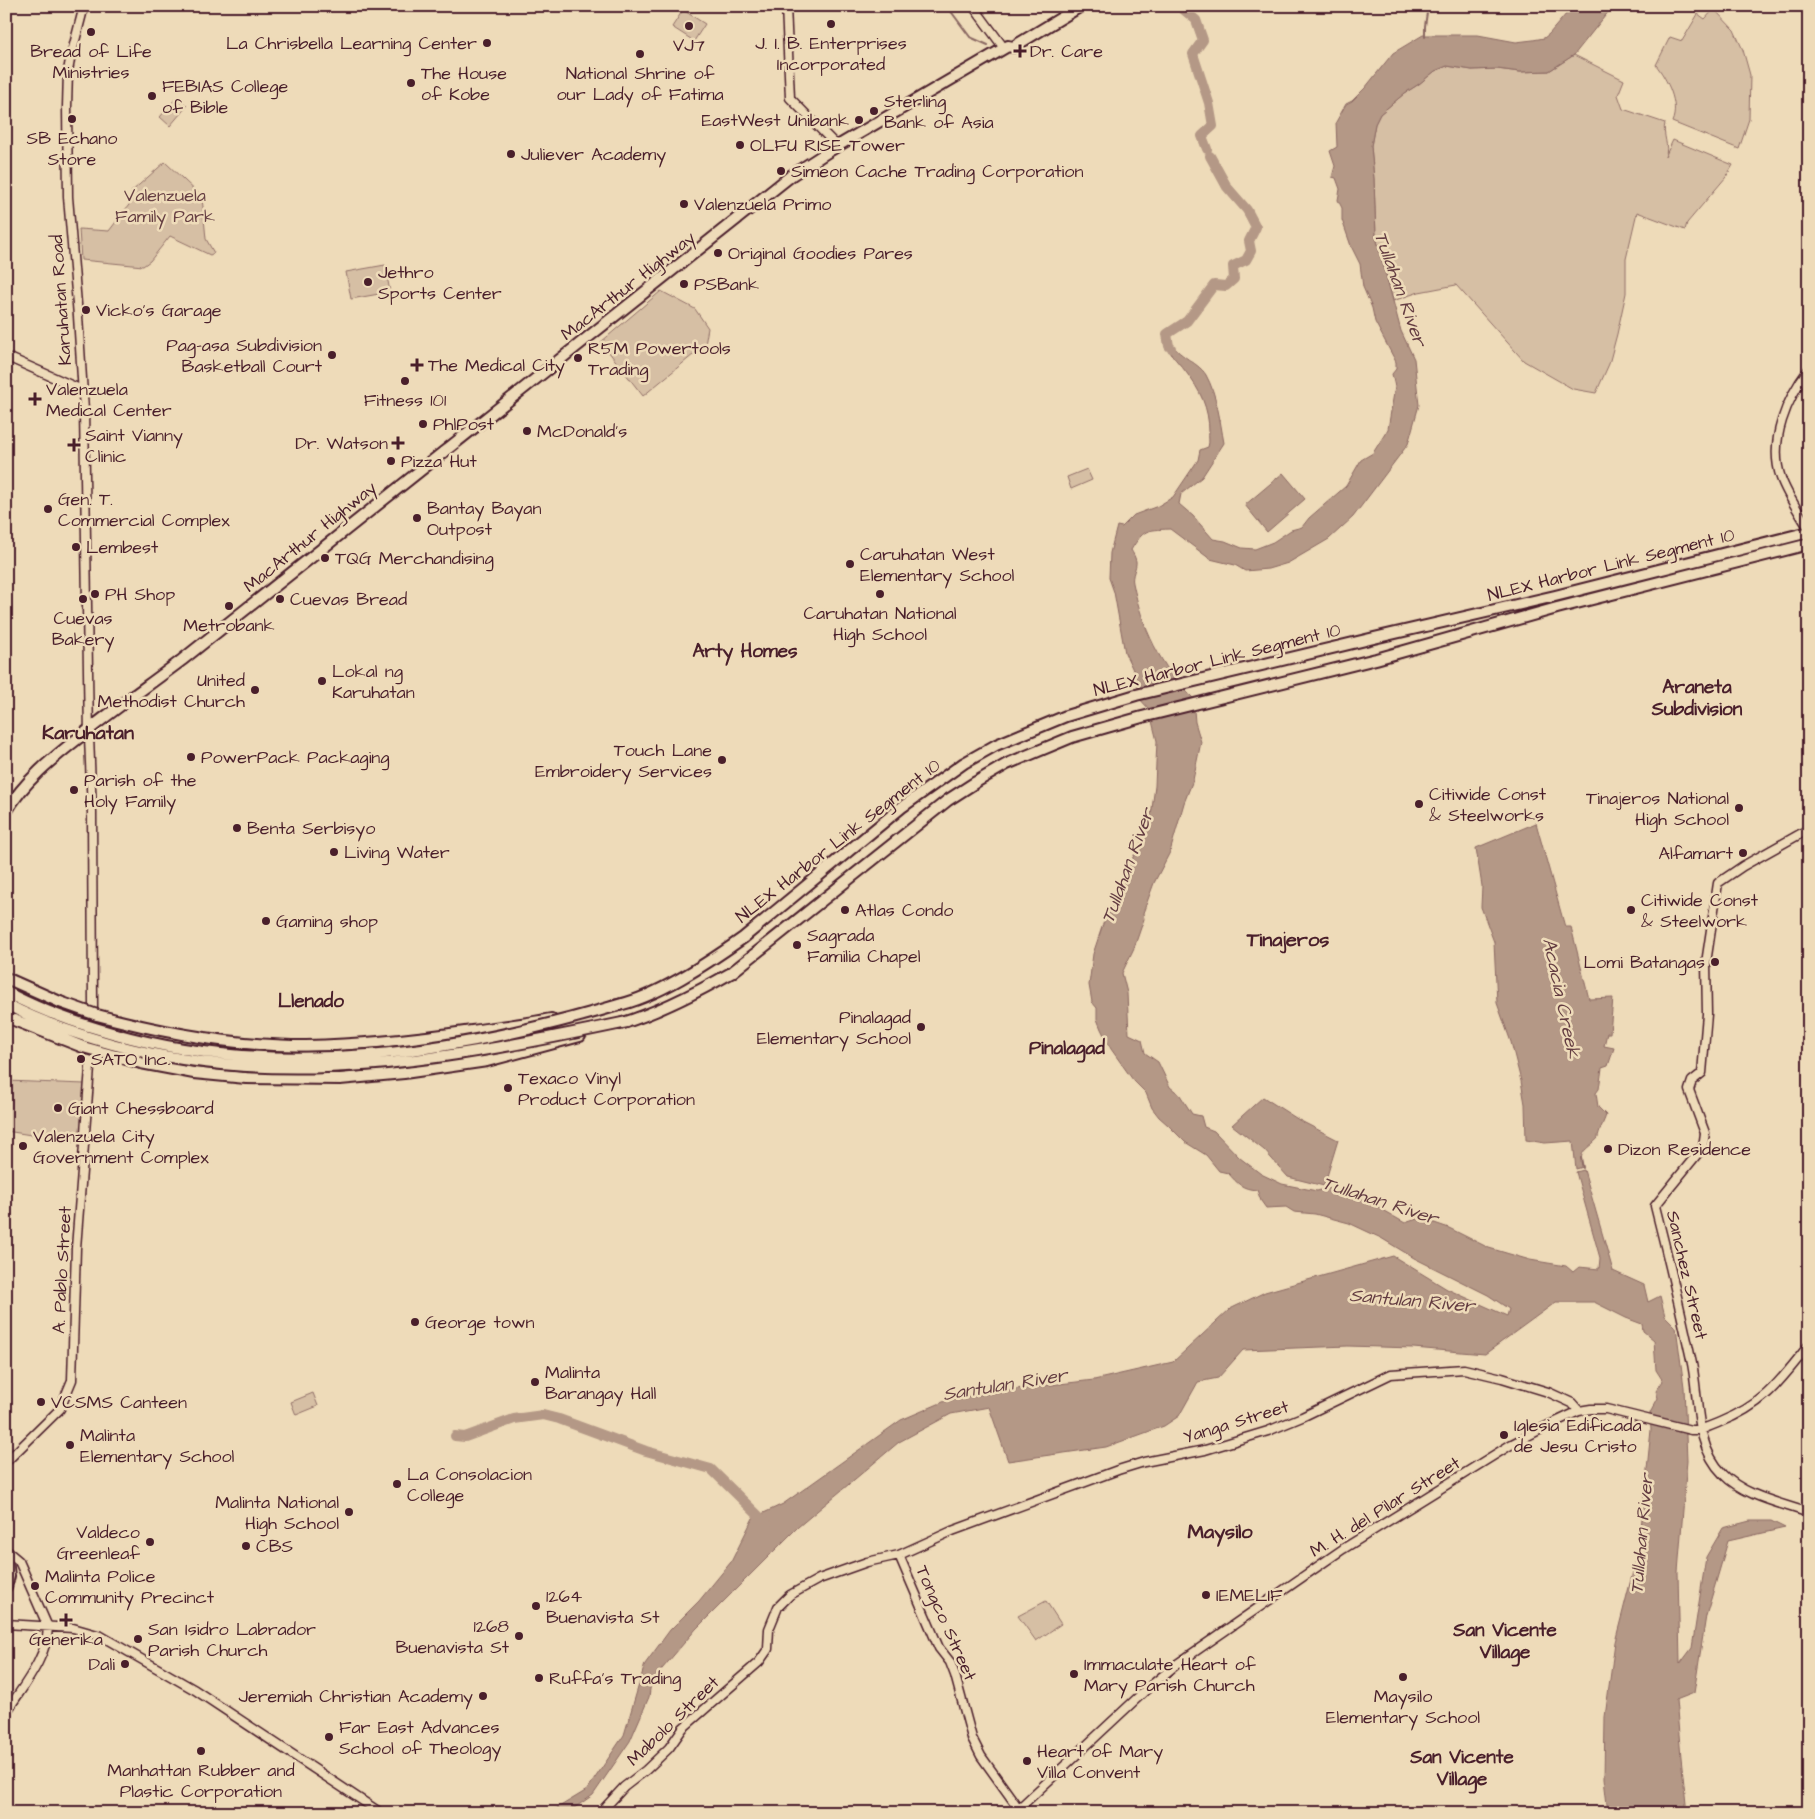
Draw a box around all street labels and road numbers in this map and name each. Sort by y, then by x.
street label: MacArthur Highway [555,225,701,347]
street label: Karuhatan Road [44,234,78,366]
street label: MacArthur Highway [238,475,383,599]
street label: NLEX Harbor Link Segment 10 [1485,522,1737,609]
street label: NLEX Harbor Link Segment 10 [1091,617,1343,704]
street label: NLEX Harbor Link Segment 10 [730,753,946,930]
street label: A. Pablo Street [46,1205,78,1334]
street label: Sanchez Street [1660,1208,1714,1343]
street label: Yanga Street [1180,1394,1293,1451]
street label: M. H. del Pilar Street [1305,1450,1466,1563]
street label: Tongco Street [908,1561,983,1686]
street label: Mabolo Street [621,1670,725,1772]

